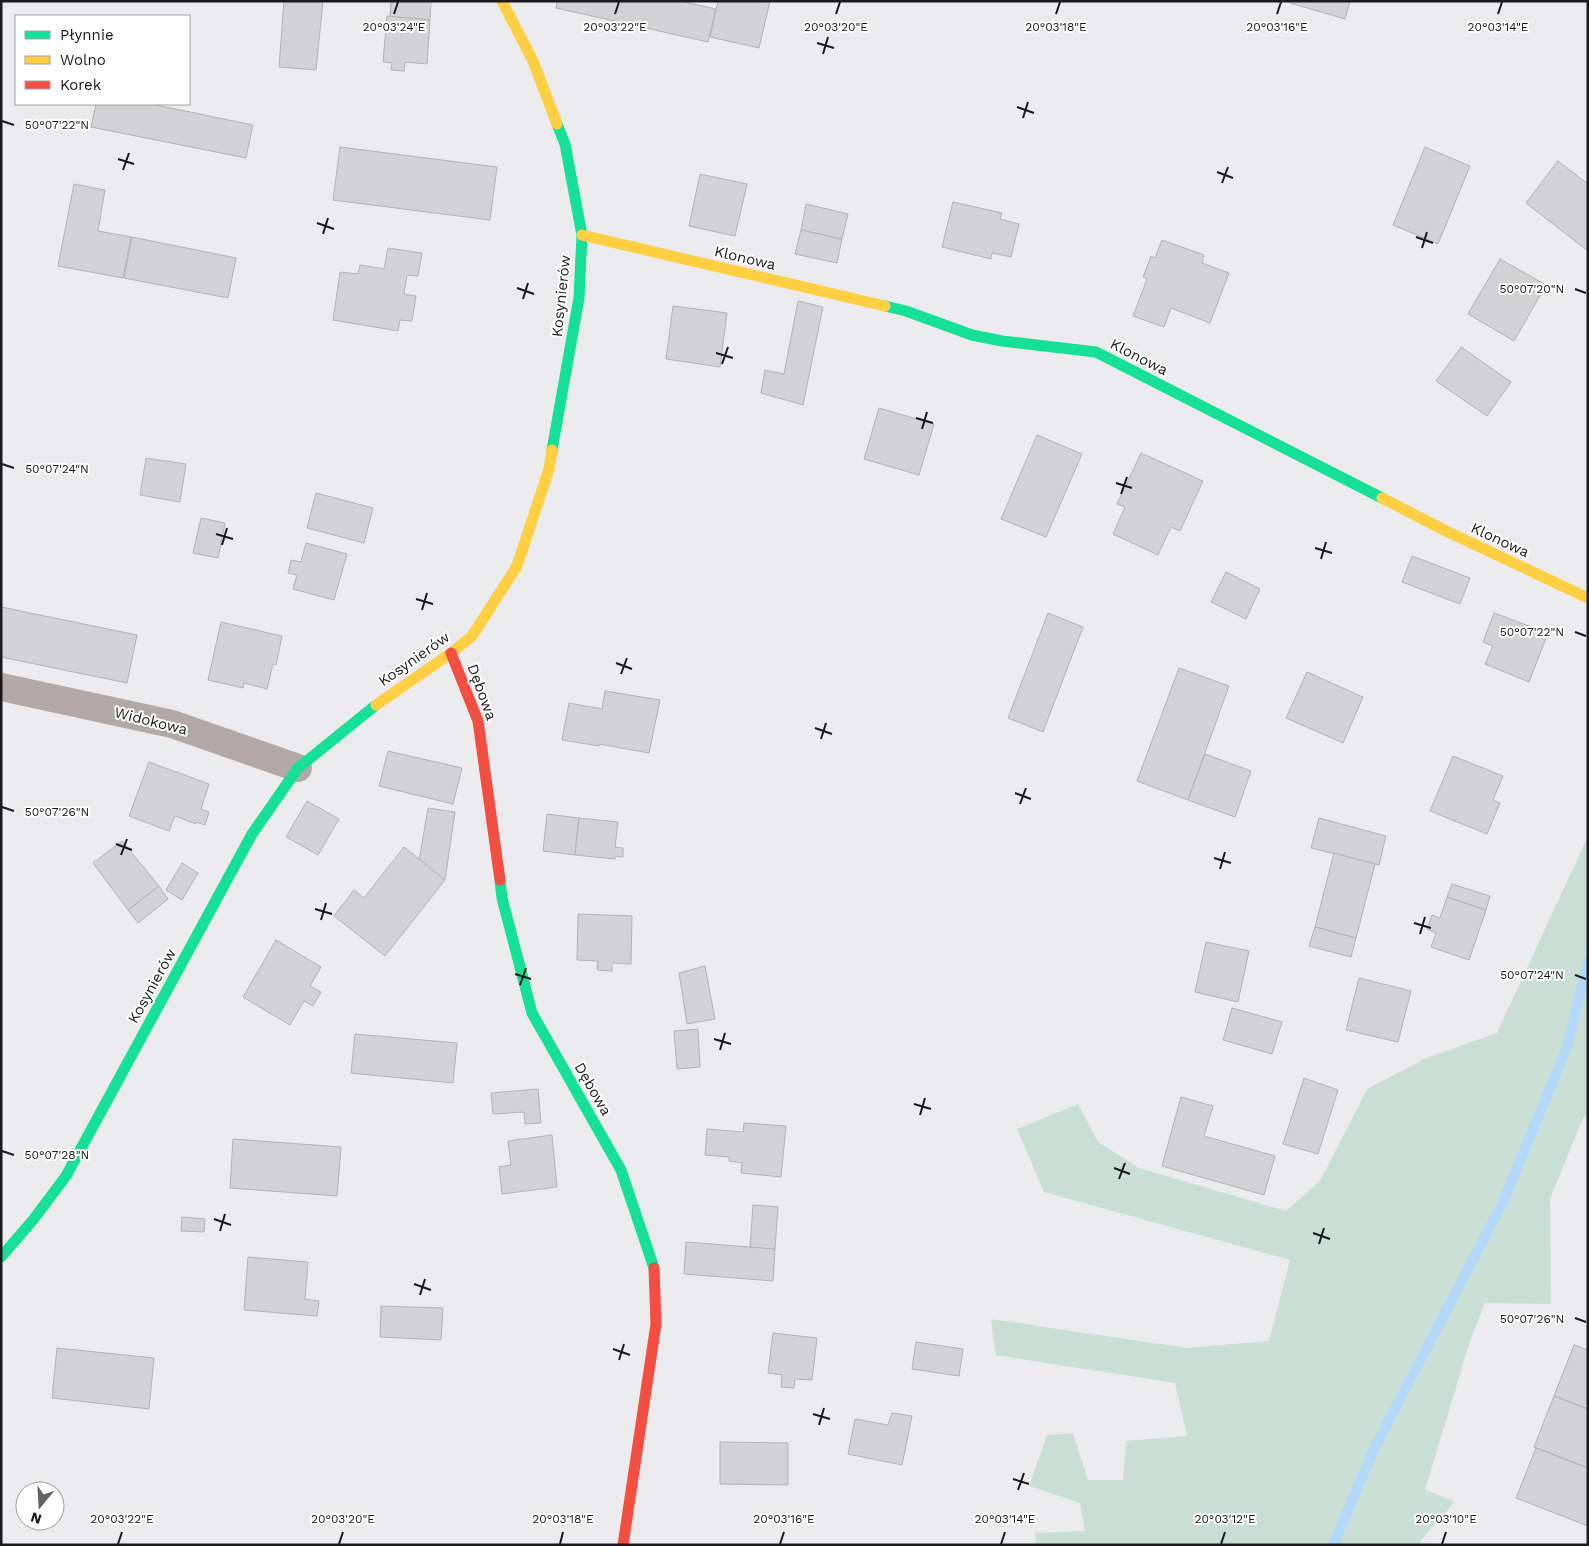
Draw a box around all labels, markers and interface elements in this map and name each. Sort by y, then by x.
legend [15,15,190,105]
text: 20°03'24"E [363,20,426,34]
text: 20°03'22"E [583,20,647,34]
text: 20°03'20"E [804,20,868,34]
text: 20°03'18"E [1025,20,1087,34]
text: 20°03'16"E [1246,20,1308,34]
text: 20°03'14"E [1468,20,1529,34]
text: Płynnie [60,26,114,44]
text: Wolno [60,51,106,69]
text: Korek [60,76,102,94]
text: 50°07'22"N [25,118,89,132]
street label: Klonowa [713,242,778,274]
street label: Kosynierów [548,254,574,338]
text: 50°07'20"N [1500,282,1564,296]
street label: Klonowa [1107,335,1171,379]
text: 50°07'24"N [25,462,89,476]
street label: Klonowa [1468,519,1533,562]
text: 50°07'22"N [1500,625,1564,639]
street label: Kosynierów [375,628,453,690]
street label: Dębowa [464,661,501,723]
street label: Widokowa [113,703,190,739]
text: 50°07'26"N [25,805,89,819]
street label: Kosynierów [124,945,180,1026]
text: 50°07'24"N [1500,968,1564,982]
street label: Dębowa [571,1059,616,1119]
text: 50°07'28"N [25,1148,89,1162]
text: 50°07'26"N [1500,1312,1564,1326]
north arrow [15,1481,65,1531]
text: N [29,1509,43,1528]
text: 20°03'22"E [90,1512,154,1526]
text: 20°03'20"E [311,1512,375,1526]
text: 20°03'18"E [532,1512,594,1526]
text: 20°03'16"E [753,1512,815,1526]
text: 20°03'14"E [975,1512,1036,1526]
text: 20°03'12"E [1194,1512,1256,1526]
text: 20°03'10"E [1415,1512,1477,1526]

